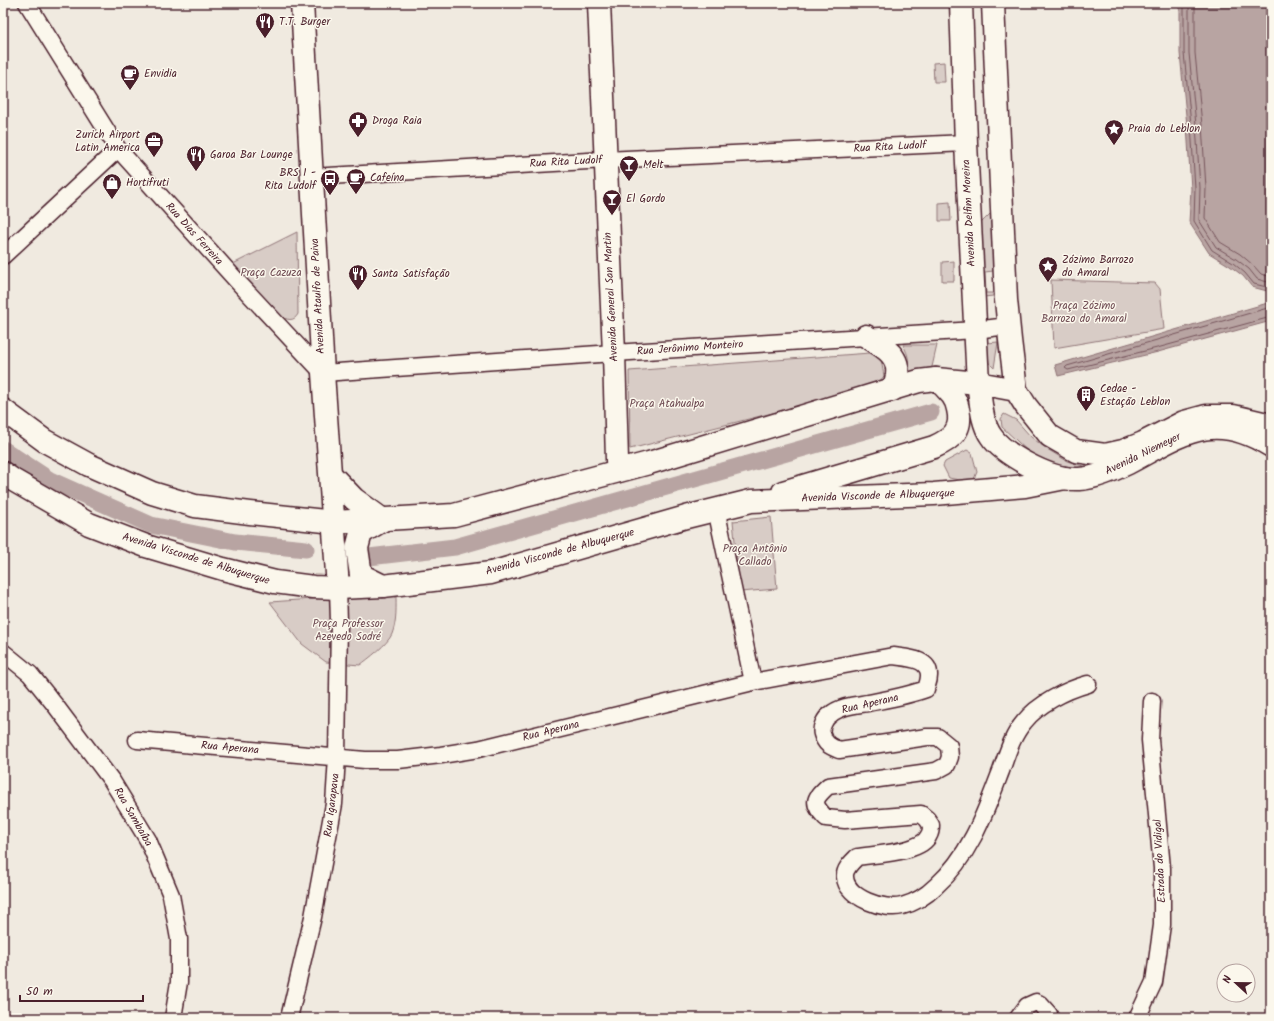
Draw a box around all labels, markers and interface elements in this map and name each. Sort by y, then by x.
restaurant icon: T.T. Burger [254,11,276,39]
place label: T.T. Burger [279,13,332,31]
cafe icon: Envidia [119,63,141,91]
place label: Envidia [144,65,177,83]
pharmacy icon: Droga Raia [347,110,369,138]
place label: Droga Raia [372,112,422,130]
place icon: Praia do Leblon [1103,118,1125,146]
place label: Praia do Leblon [1128,120,1200,138]
place label: Zurich Airport Latin America [75,126,141,157]
office icon: Zurich Airport Latin America [143,130,165,158]
street label: Rua Rita Ludolf [853,136,929,158]
restaurant icon: Garoa Bar Lounge [185,144,207,172]
place label: Garoa Bar Lounge [210,146,293,164]
street label: Rua Rita Ludolf [529,151,605,173]
bar icon: Melt [618,154,640,182]
place label: Melt [643,156,664,174]
street label: Avenida Delfim Moreira [957,159,981,267]
place label: BRS 1 - Rita Ludolf [265,164,318,195]
cafe icon: Cafeína [345,167,367,195]
bus stop icon: BRS 1 - Rita Ludolf [319,168,341,196]
place label: Cafeína [370,169,404,187]
shop icon: Hortifruti [101,172,123,200]
place label: Hortifruti [126,174,169,192]
bar icon: El Gordo [601,188,623,216]
place label: El Gordo [626,190,665,208]
street label: Rua Dias Ferreira [161,198,227,270]
street label: Avenida General San Martin [599,232,623,362]
street label: Avenida Ataulfo de Paiva [306,238,330,354]
place label: Zózimo Barrozo do Amaral [1062,251,1134,282]
place icon: Zózimo Barrozo do Amaral [1037,255,1059,283]
restaurant icon: Santa Satisfação [347,263,369,291]
park label: Praça Cazuza [240,264,302,282]
place label: Santa Satisfação [372,265,450,283]
park label: Praça Zózimo Barrozo do Amaral [1041,297,1127,328]
street label: Rua Jerônimo Monteiro [636,335,744,361]
place label: Cedae - Estação Leblon [1100,380,1170,411]
building icon: Cedae - Estação Leblon [1075,384,1097,412]
park label: Praça Atahualpa [630,395,704,413]
street label: Avenida Niemeyer [1102,427,1185,480]
street label: Avenida Visconde de Albuquerque [801,484,955,508]
street label: Avenida Visconde de Albuquerque [484,523,636,581]
street label: Avenida Visconde de Albuquerque [120,528,272,590]
park label: Praça Antônio Callado [723,540,787,571]
park label: Praça Professor Azevedo Sodré [313,615,385,646]
street label: Rua Aperana [840,689,900,719]
street label: Rua Aperana [521,715,581,747]
street label: Rua Aperana [200,737,260,759]
street label: Rua Igarapava [319,772,345,838]
street label: Rua Sambaíba [109,784,157,850]
street label: Estrada do Vidigal [1149,818,1171,903]
north arrow [1216,963,1256,1003]
text: N [1218,973,1237,986]
scale bar [20,977,143,1003]
text: 50 m [26,982,53,1001]

